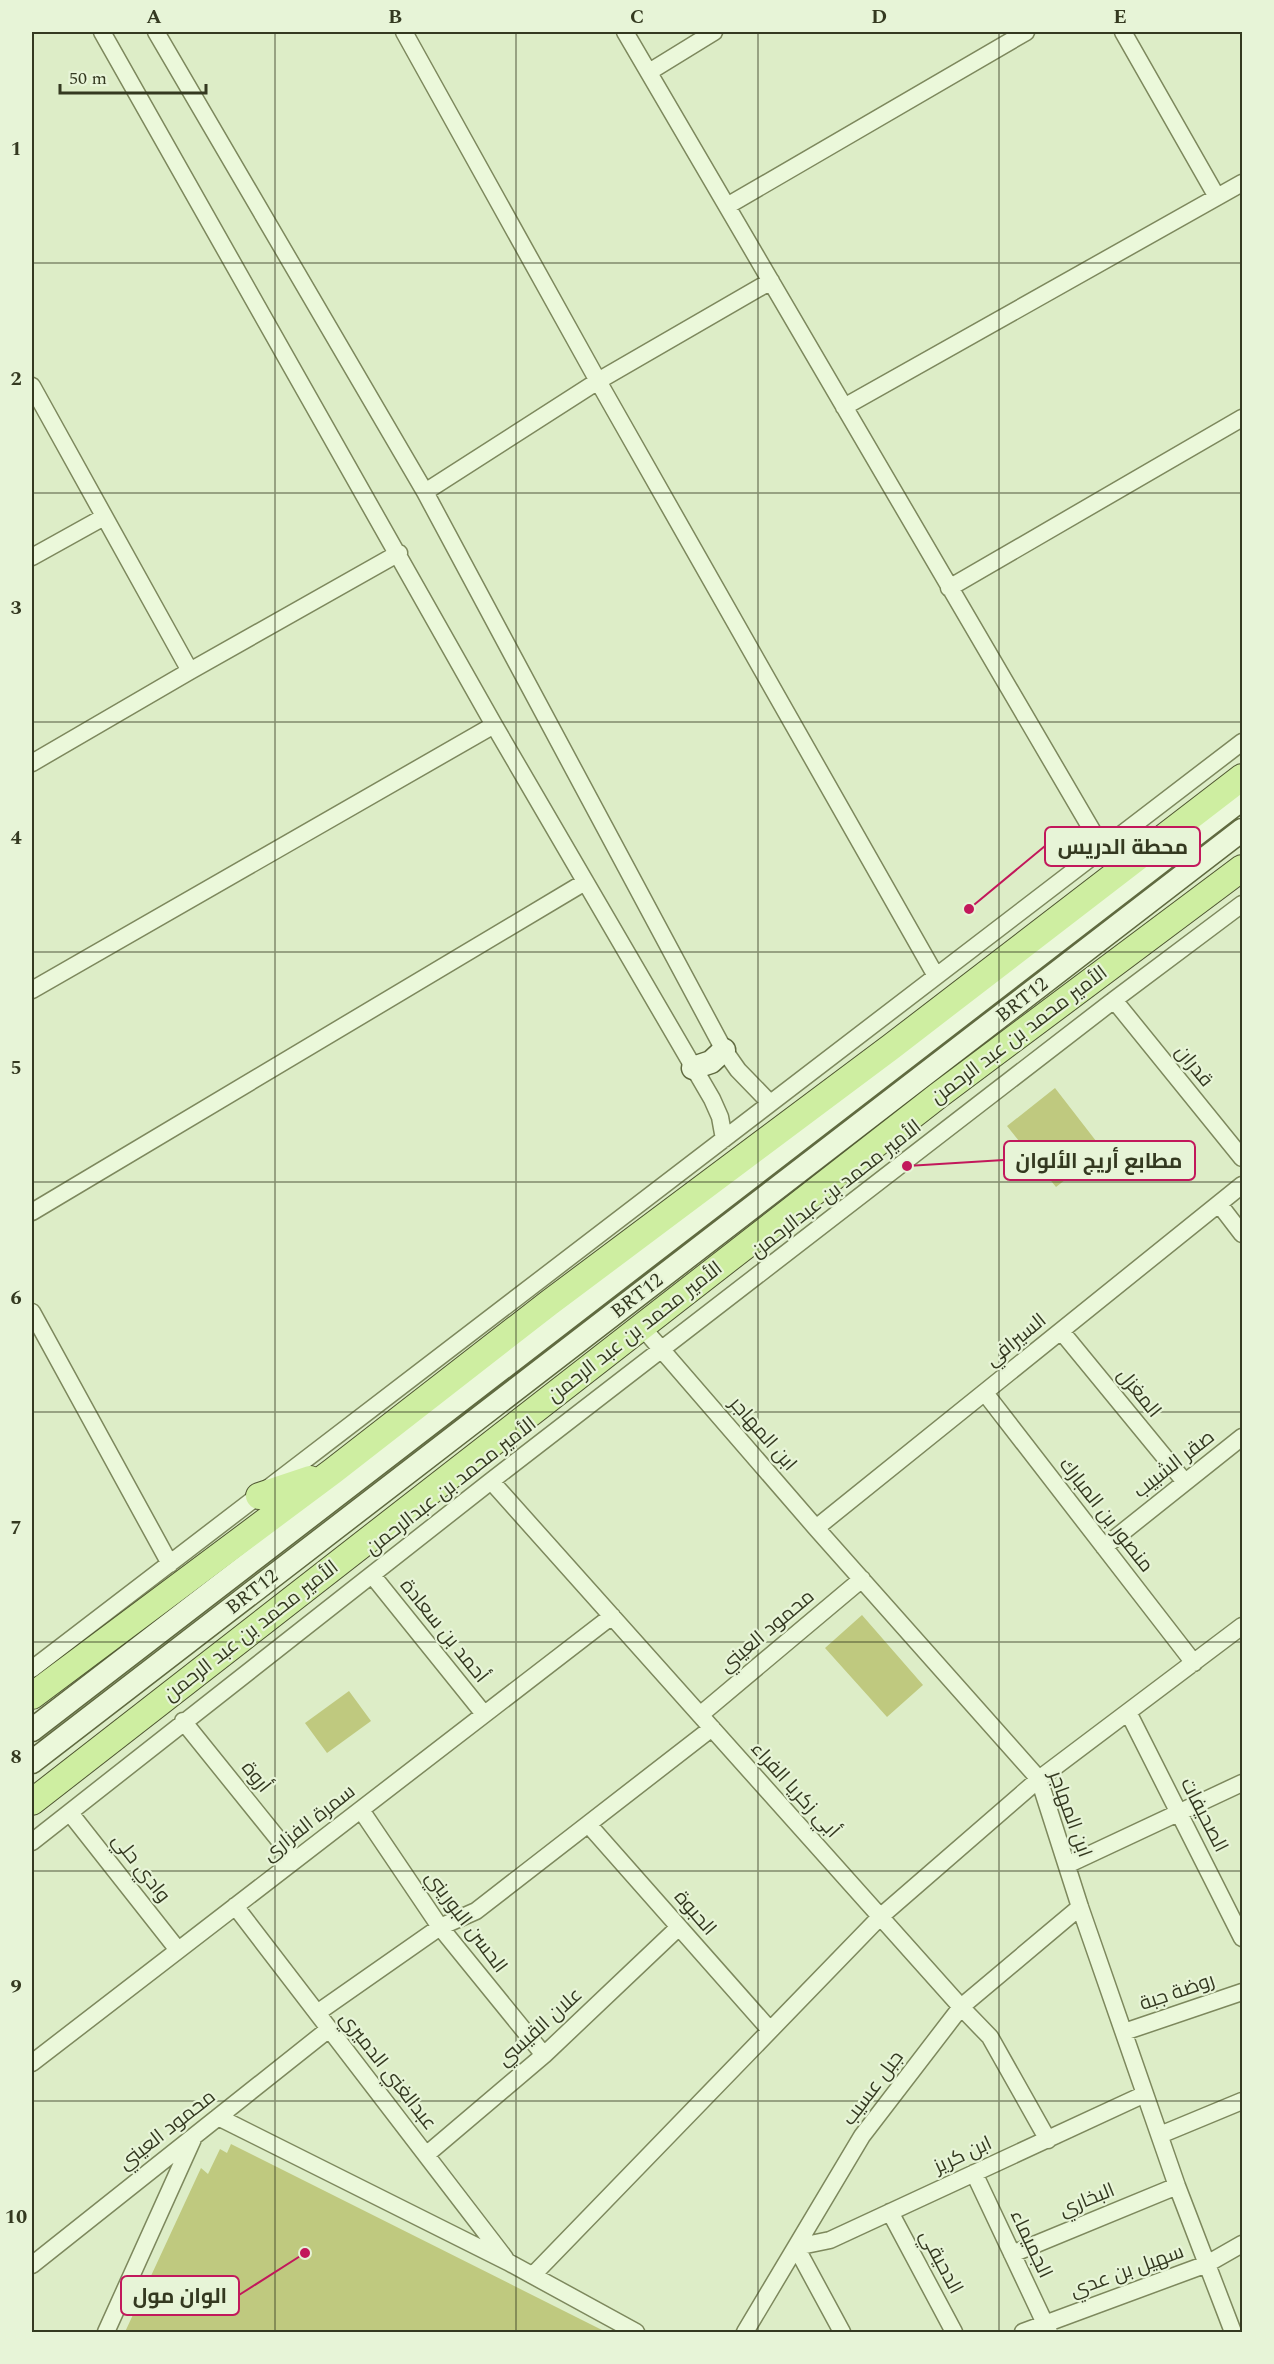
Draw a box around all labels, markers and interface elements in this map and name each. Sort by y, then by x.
text: A [146,2,162,32]
text: B [388,2,402,32]
text: C [630,2,644,32]
text: D [871,2,887,32]
text: E [1113,2,1127,32]
scale bar [60,57,206,95]
text: 50 m [69,65,107,92]
text: 1 [10,134,22,164]
text: 2 [10,364,22,394]
text: 3 [10,593,22,623]
text: 4 [10,823,22,853]
callout: محطة الدريس [1045,827,1200,866]
text: محطة الدريس [1058,832,1188,864]
street label: الأمير محمد بن عبد الرحمن [924,958,1114,1112]
street label: BRT12 [989,970,1055,1030]
street label: قدران [1168,1038,1220,1094]
text: 5 [10,1053,22,1083]
street label: الأمير محمد بن عبدالرحمن [744,1112,928,1266]
callout: مطابع أريج الألوان [1004,1141,1195,1180]
text: مطابع أريج الألوان [1016,1146,1182,1178]
street label: الأمير محمد بن عبد الرحمن [541,1254,729,1410]
street label: BRT12 [604,1266,670,1326]
text: 6 [10,1283,22,1313]
street label: السيرافي [979,1306,1053,1374]
street label: المغزل [1110,1362,1168,1424]
street label: ابن المهاجر [721,1389,804,1478]
street label: الأمير محمد بن عبدالرحمن [359,1409,543,1563]
street label: صقر الشبيب [1127,1423,1221,1505]
street label: منصور بن المبارك [1051,1451,1161,1579]
text: 7 [10,1513,22,1543]
street label: الأمير محمد بن عبد الرحمن [157,1553,345,1709]
street label: BRT12 [219,1562,285,1622]
street label: أحمد بن سعادة [393,1572,495,1690]
street label: محمود العيني [713,1582,821,1680]
street label: أبي زكريا الفراء [743,1735,847,1845]
text: 8 [10,1742,22,1772]
street label: أروة [234,1755,278,1799]
street label: ابن المهاجر [1040,1766,1100,1862]
street label: الصحيفات [1172,1772,1236,1858]
street label: سمرة الفزارى [256,1777,362,1869]
street label: وادي حلي [104,1827,178,1909]
street label: الحسن البوريني [417,1864,515,1980]
street label: الحبوة [667,1884,723,1942]
street label: روضة جبة [1135,1965,1219,2019]
text: 9 [10,1972,22,2002]
street label: علان القيسي [491,1980,589,2074]
street label: عبدالغني الدميري [332,2005,444,2137]
street label: جبل عسيب [835,2044,911,2132]
street label: محمود العيني [112,2082,222,2178]
street label: ابن كريز [928,2128,997,2182]
street label: البخاري [1055,2175,1119,2225]
text: 10 [5,2202,27,2232]
street label: الجميماء [1002,2205,1060,2283]
street label: الدحيقي [912,2224,970,2300]
street label: سهيل بن عدي [1066,2236,1188,2306]
callout: الوان مول [121,2276,239,2315]
text: الوان مول [133,2281,227,2313]

